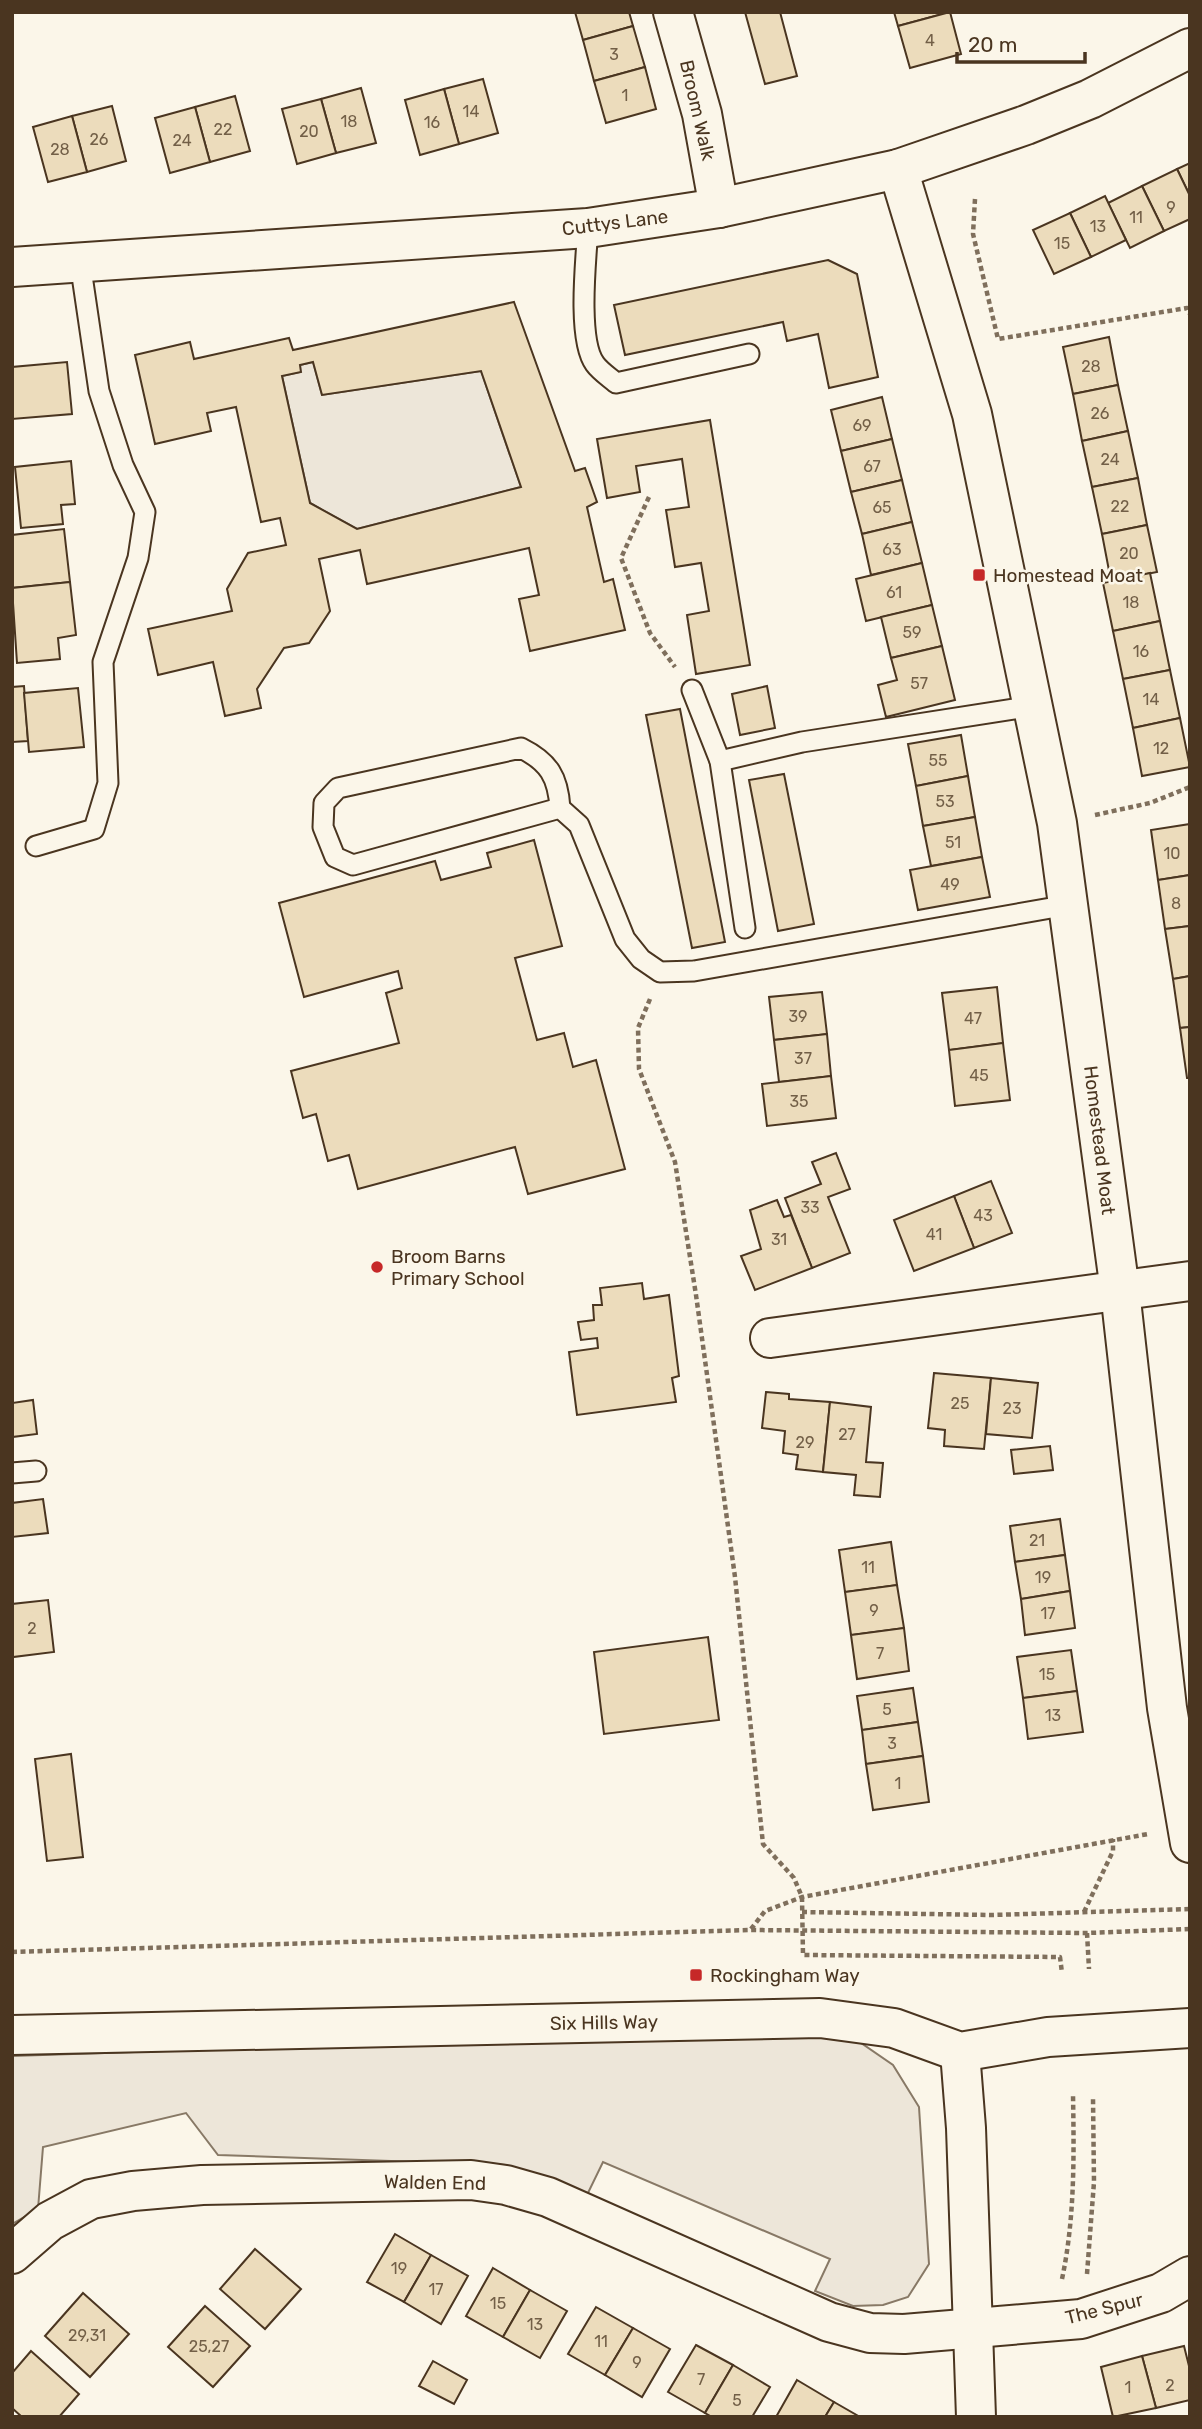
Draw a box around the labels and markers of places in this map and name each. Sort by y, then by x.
place label: Homestead Moat [993,564,1144,587]
marker: Homestead Moat [971,567,987,583]
place label: Broom Barns Primary School [391,1245,525,1290]
marker: Broom Barns Primary School [369,1259,385,1275]
place label: Rockingham Way [710,1964,860,1987]
marker: Rockingham Way [688,1967,704,1983]

